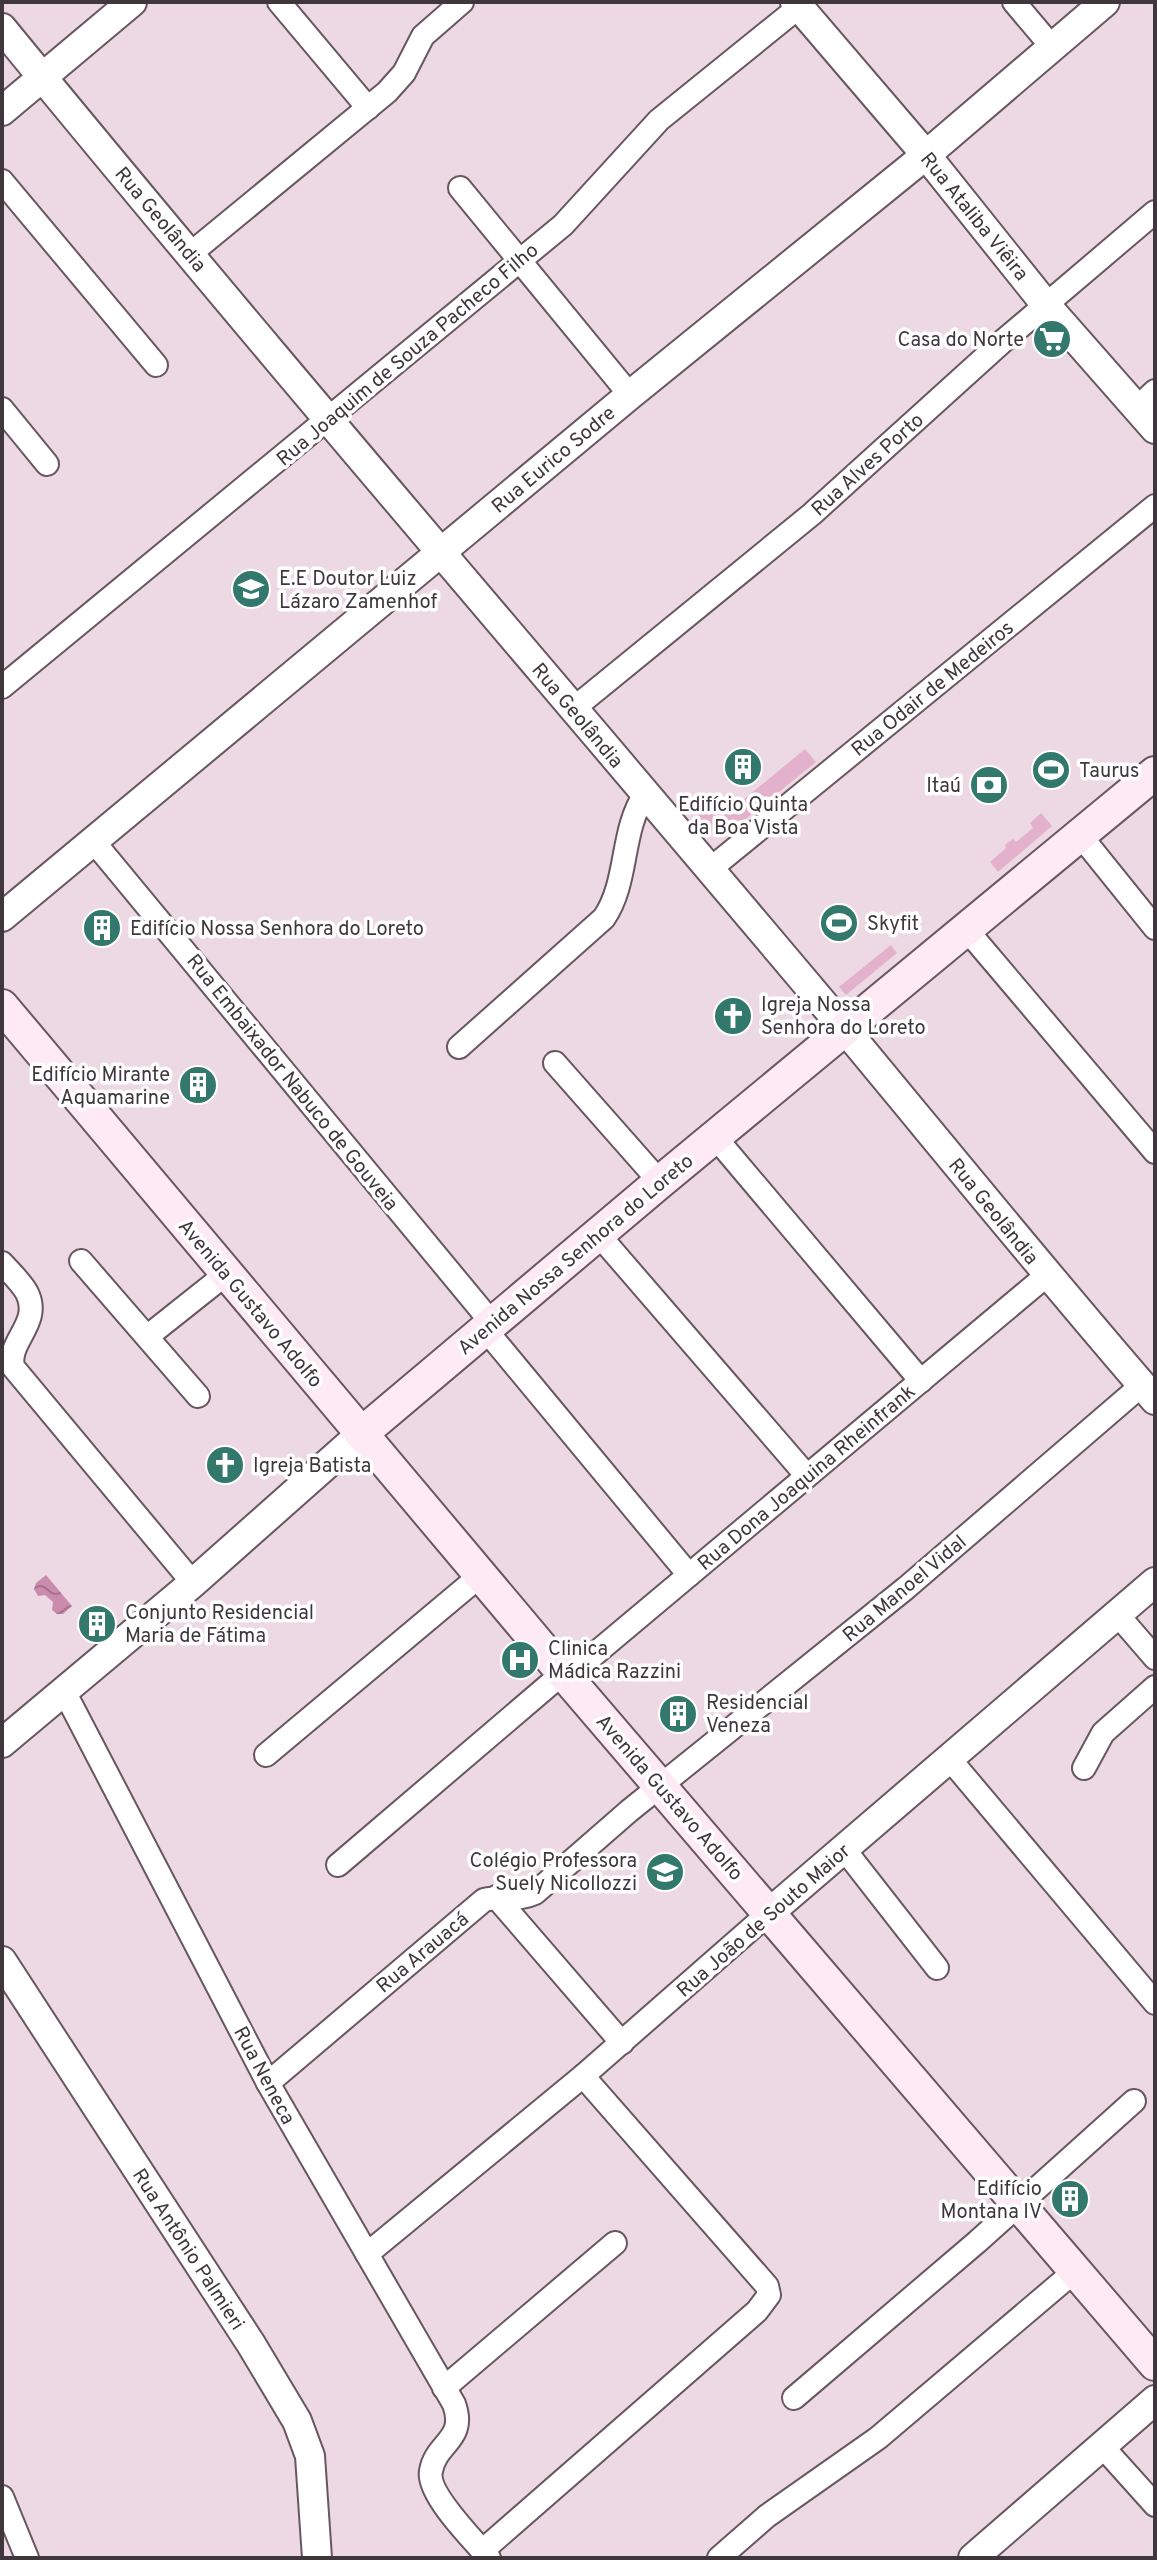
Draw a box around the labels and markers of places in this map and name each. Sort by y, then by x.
supermarket icon: Casa do Norte [1031,318,1073,360]
place label: Casa do Norte [898,328,1024,354]
place label: E.E Doutor Luiz Lázaro Zamenhof [279,567,437,616]
school or university icon: E.E Doutor Luiz Lázaro Zamenhof [230,568,272,610]
building icon: Edifício Quinta da Boa Vista [722,746,764,788]
sports icon: Taurus [1030,749,1072,791]
place label: Taurus [1079,759,1140,785]
bank icon: Itaú [968,764,1010,806]
place label: Itaú [926,774,961,800]
place label: Edifício Quinta da Boa Vista [678,793,808,842]
sports icon: Skyfit [818,902,860,944]
building icon: Edifício Nossa Senhora do Loreto [81,907,123,949]
place label: Skyfit [867,912,919,938]
place label: Edifício Nossa Senhora do Loreto [130,917,424,943]
place label: Igreja Nossa Senhora do Loreto [761,993,926,1042]
church icon: Igreja Nossa Senhora do Loreto [712,995,754,1037]
place label: Edifício Mirante Aquamarine [31,1063,170,1112]
building icon: Edifício Mirante Aquamarine [177,1064,219,1106]
church icon: Igreja Batista [204,1444,246,1486]
place label: Igreja Batista [253,1454,371,1480]
place label: Conjunto Residencial Maria de Fátima [125,1601,314,1650]
building icon: Conjunto Residencial Maria de Fátima [76,1603,118,1645]
place label: Clinica Mádica Razzini [548,1637,681,1686]
hospital icon: Clinica Mádica Razzini [499,1639,541,1681]
place label: Residencial Veneza [706,1691,808,1740]
building icon: Residencial Veneza [657,1693,699,1735]
place label: Colégio Professora Suely Nicollozzi [470,1849,637,1898]
school or university icon: Colégio Professora Suely Nicollozzi [644,1851,686,1893]
place label: Edifício Montana IV [941,2177,1042,2226]
building icon: Edifício Montana IV [1049,2178,1091,2220]

